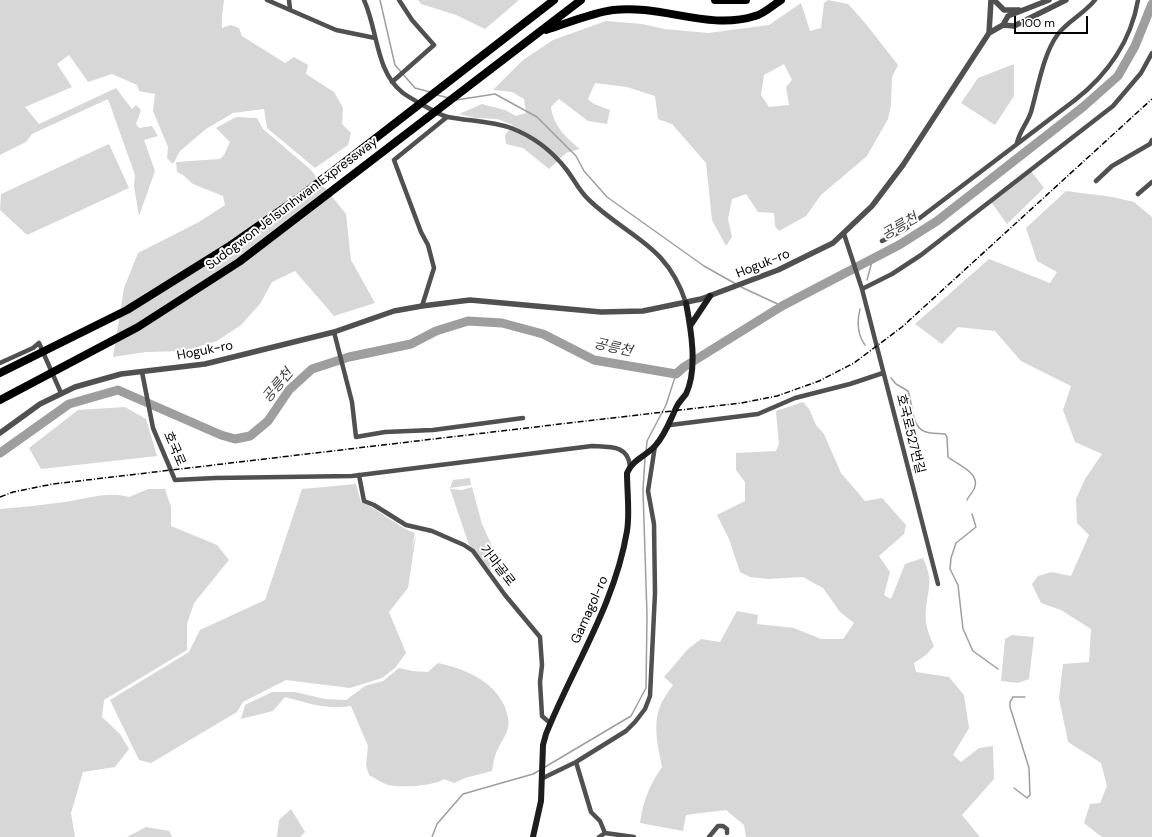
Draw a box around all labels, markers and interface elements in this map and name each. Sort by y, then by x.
scale bar [1016,8,1090,34]
text: 100 m [1021,15,1055,31]
street label: Sudogwon Je1sunhwan Expressway [203,134,381,274]
water label: 공릉천 [879,210,921,244]
street label: Hoguk-ro [734,246,792,282]
water label: 공릉천 [592,335,634,361]
street label: Hoguk-ro [176,338,234,364]
water label: 공릉천 [259,366,297,406]
street label: 호국로527번길 [893,392,927,476]
street label: 호국로 [160,429,188,469]
street label: 가마골로 [476,542,518,590]
street label: Gamagol-ro [568,574,612,646]

